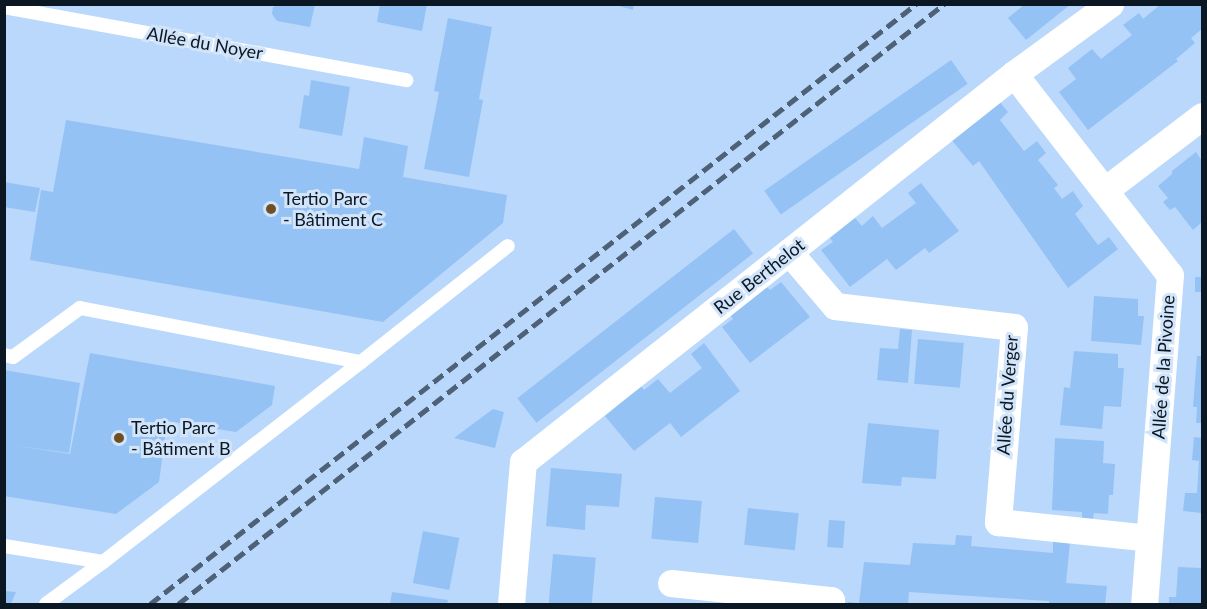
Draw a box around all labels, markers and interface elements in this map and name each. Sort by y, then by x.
street label: Allée du Noyer [145,22,265,64]
place label: Tertio Parc - Bâtiment C [283,188,383,230]
marker: Tertio Parc - Bâtiment C [264,202,278,216]
street label: Rue Berthelot [709,234,809,318]
street label: Allée de la Pivoine [1147,294,1179,440]
street label: Allée du Verger [992,334,1022,456]
place label: Tertio Parc - Bâtiment B [131,417,231,460]
marker: Tertio Parc - Bâtiment B [112,431,126,445]

